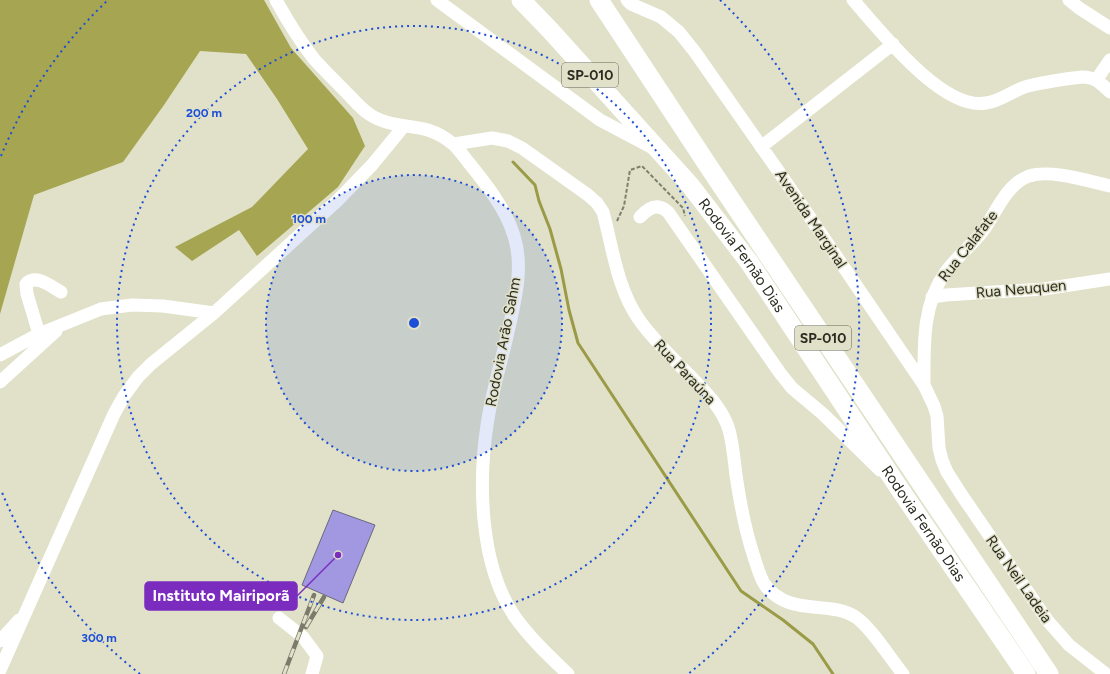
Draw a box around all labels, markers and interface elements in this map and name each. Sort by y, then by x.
road number: SP-010 [562,63,618,87]
text: 200 m [186,106,222,120]
street label: Avenida Marginal [771,166,851,272]
street label: Rodovia Fernão Dias [695,195,789,316]
street label: Rua Calafate [935,207,1001,285]
text: 100 m [292,212,326,226]
street label: Rodovia Arão Sahm [482,276,524,408]
street label: Rua Neuquen [975,276,1067,302]
centre of rings [407,316,421,330]
road number: SP-010 [795,326,851,350]
street label: Rua Paraúna [650,336,720,408]
street label: Rodovia Fernão Dias [878,462,969,585]
street label: Rua Neil Ladeia [982,532,1056,626]
callout: Instituto Mairiporã [145,582,297,610]
text: Instituto Mairiporã [153,586,289,605]
text: 300 m [81,631,117,645]

